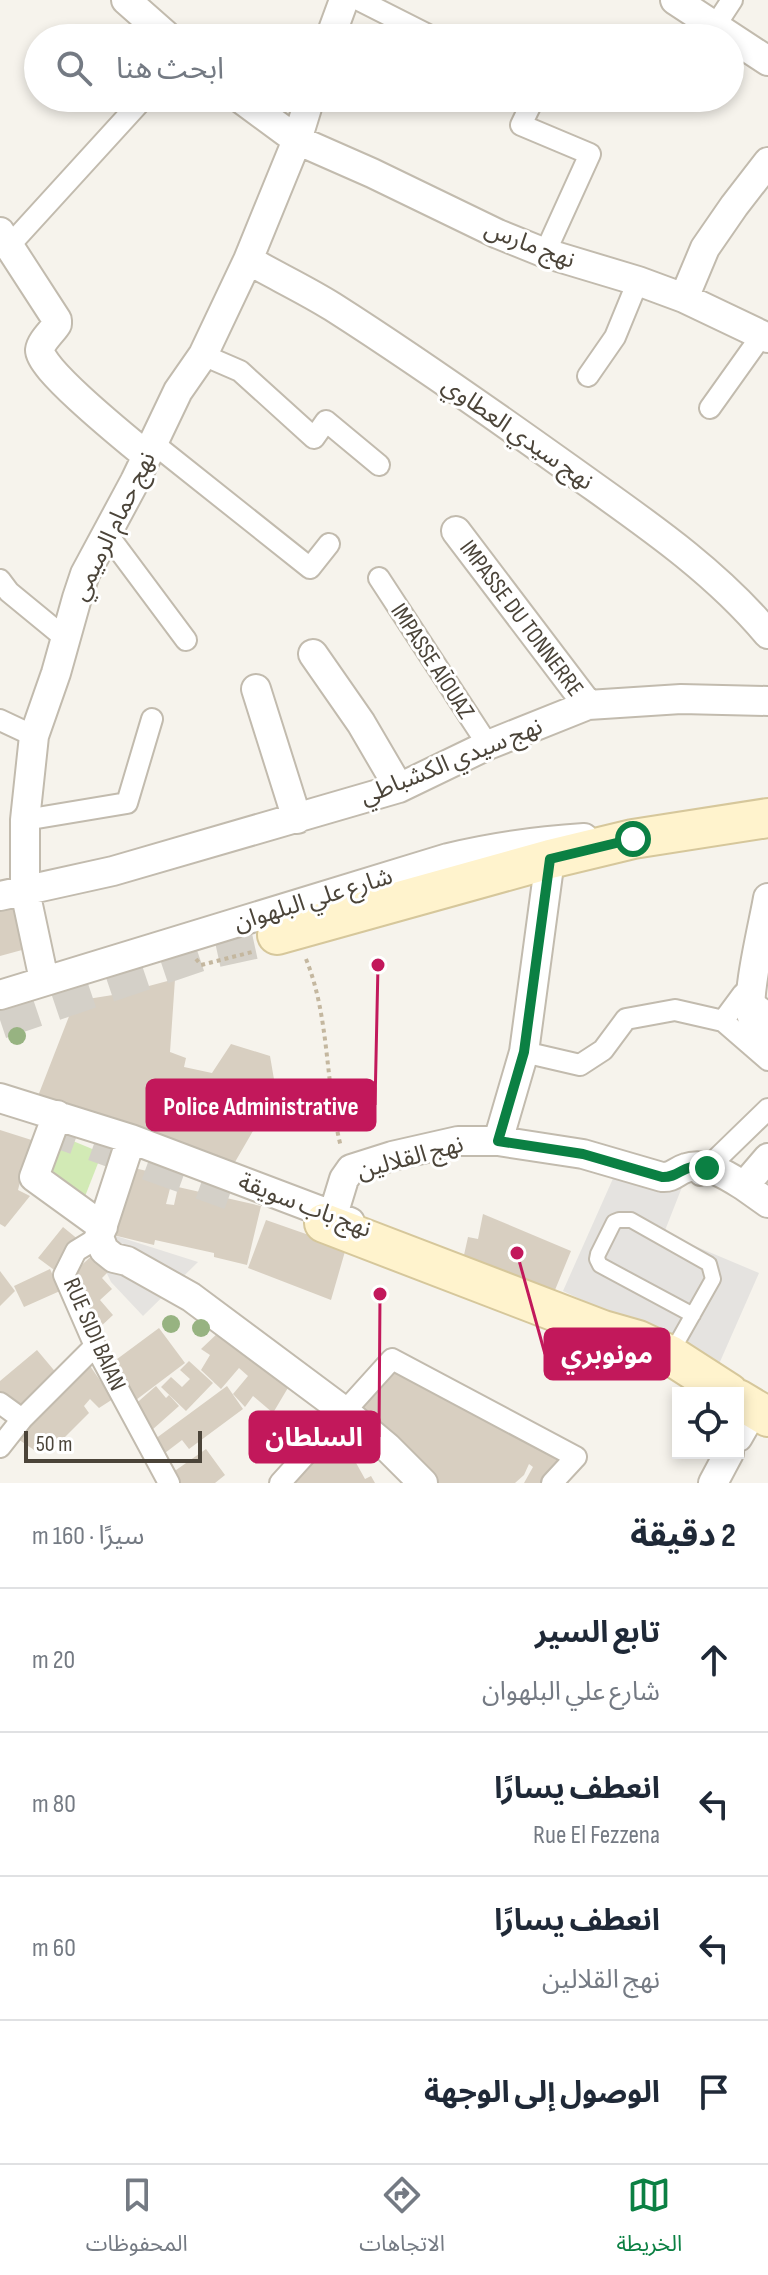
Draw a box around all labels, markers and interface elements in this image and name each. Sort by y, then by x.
search box [24,24,744,112]
icon: search [52,46,96,90]
text: ابحث هنا [116,51,224,87]
street label: نهج مارس [480,214,579,277]
street label: نهج سيدي العطاوي [434,370,599,499]
street label: نهج حمام الرميمي [65,447,165,607]
street label: IMPASSE DU TONNERRE [453,535,590,702]
street label: IMPASSE AĨOUAZ [384,598,481,725]
street label: نهج سيدي الكشباطي [356,712,548,815]
route start [615,821,651,857]
street label: شارع علي البلهوان [230,862,397,941]
callout: Police Administrative [147,1080,375,1130]
text: Police Administrative [163,1092,359,1123]
street label: نهج القلالين [354,1129,467,1188]
route end [689,1150,725,1186]
street label: نهج باب سويقة [234,1167,375,1246]
street label: RUE SIDI BAIAN [57,1273,132,1395]
callout: مونوبري [545,1329,669,1379]
text: مونوبري [561,1340,653,1375]
map controls [672,1387,744,1459]
button: locate [672,1387,744,1459]
callout: السلطان [250,1412,379,1462]
text: السلطان [265,1423,363,1454]
scale bar [24,1427,202,1463]
text: 50 m [36,1431,72,1458]
text: 2 دقيقة [630,1515,736,1556]
text: سيرًا · 160 m [32,1521,144,1552]
text: تابع السير [535,1615,660,1651]
icon: ahead [692,1638,736,1682]
text: 20 m [32,1645,75,1676]
text: شارع علي البلهوان [482,1677,660,1708]
text: انعطف يسارًا [494,1771,660,1807]
icon: left [692,1782,736,1826]
text: 80 m [32,1789,76,1820]
text: Rue El Fezzena [533,1820,660,1851]
text: انعطف يسارًا [494,1903,660,1939]
icon: left [692,1926,736,1970]
text: 60 m [32,1933,76,1964]
text: نهج القلالين [542,1965,660,1996]
icon: arrive [692,2070,736,2114]
text: الوصول إلى الوجهة [424,2075,660,2111]
tab: المحفوظات [86,2173,188,2267]
tab: الاتجاهات [359,2173,445,2267]
tab: الخريطة [616,2173,682,2267]

